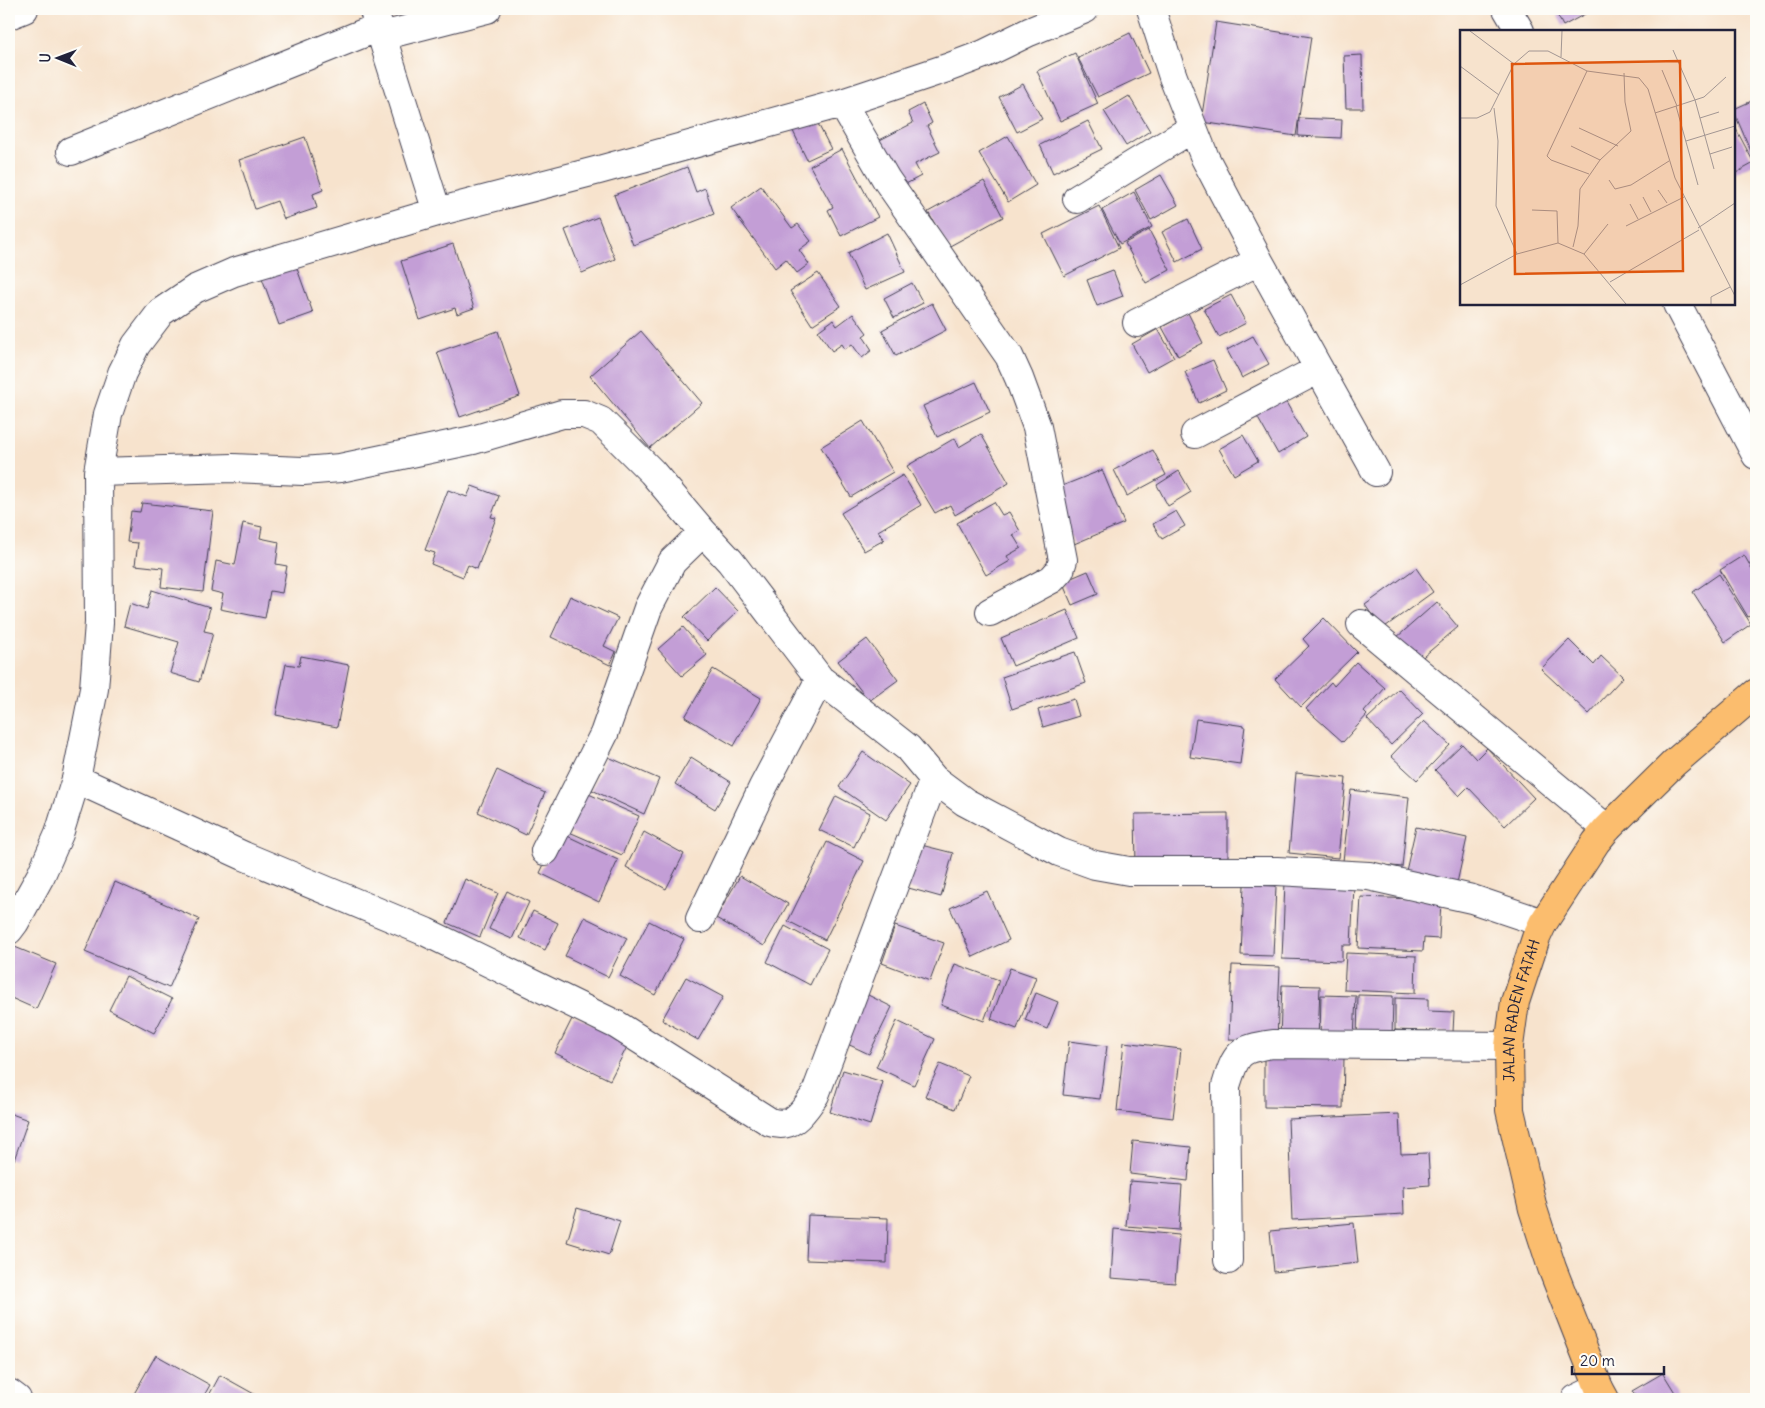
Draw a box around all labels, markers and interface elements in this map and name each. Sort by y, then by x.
inset map [1460,30,1735,305]
north arrow [32,32,82,82]
text: U [36,53,54,63]
street label: JALAN RADEN FATAH [1499,936,1544,1082]
scale bar [1572,1343,1665,1375]
text: 20 m [1580,1351,1615,1370]

